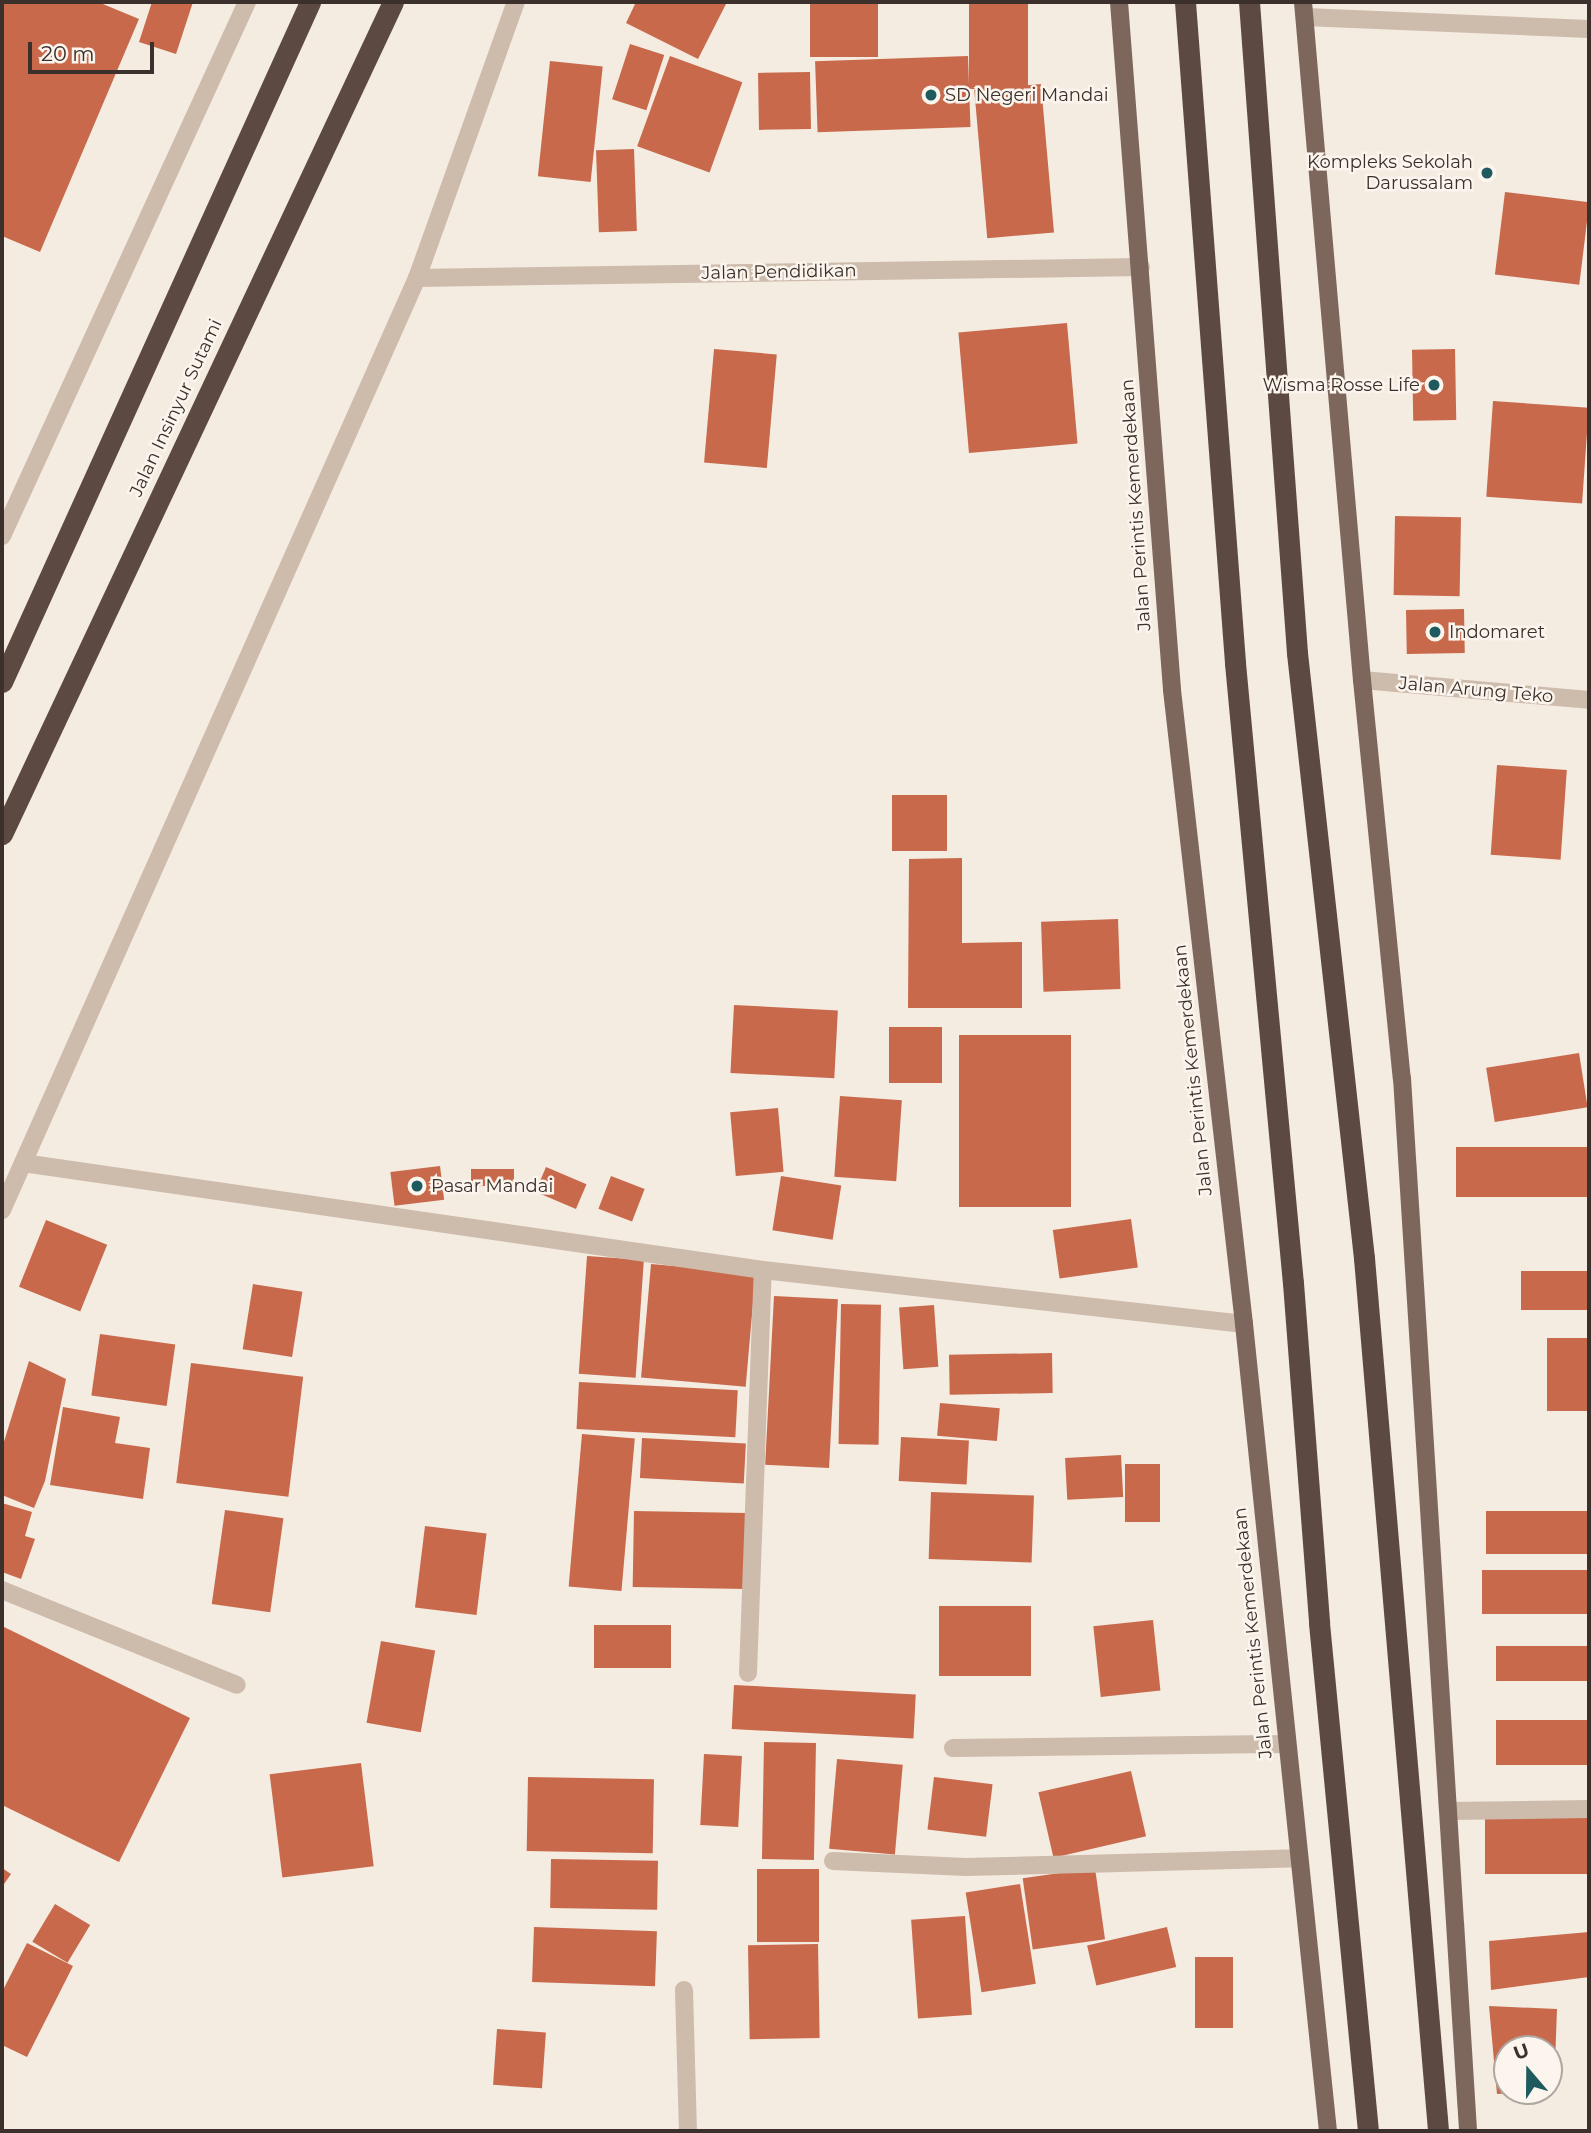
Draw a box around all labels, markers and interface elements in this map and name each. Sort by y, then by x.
scale bar [32,28,158,72]
text: 20 m [41,41,95,66]
place label: SD Negeri Mandai [945,84,1109,106]
marker: SD Negeri Mandai [923,87,939,103]
place label: Kompleks Sekolah Darussalam [1307,152,1473,194]
marker: Kompleks Sekolah Darussalam [1479,165,1495,181]
street label: Jalan Pendidikan [701,260,857,284]
street label: Jalan Insinyur Sutami [125,316,227,500]
place label: Wisma Rosse Life [1263,374,1420,396]
marker: Wisma Rosse Life [1426,377,1442,393]
street label: Jalan Perintis Kemerdekaan [1116,378,1156,632]
place label: Indomaret [1449,621,1545,643]
marker: Indomaret [1427,624,1443,640]
street label: Jalan Arung Teko [1398,672,1554,708]
street label: Jalan Perintis Kemerdekaan [1169,943,1217,1197]
place label: Pasar Mandai [431,1175,553,1197]
marker: Pasar Mandai [409,1178,425,1194]
street label: Jalan Perintis Kemerdekaan [1229,1506,1277,1760]
north arrow [1493,2035,1563,2105]
text: U [1510,2038,1532,2065]

